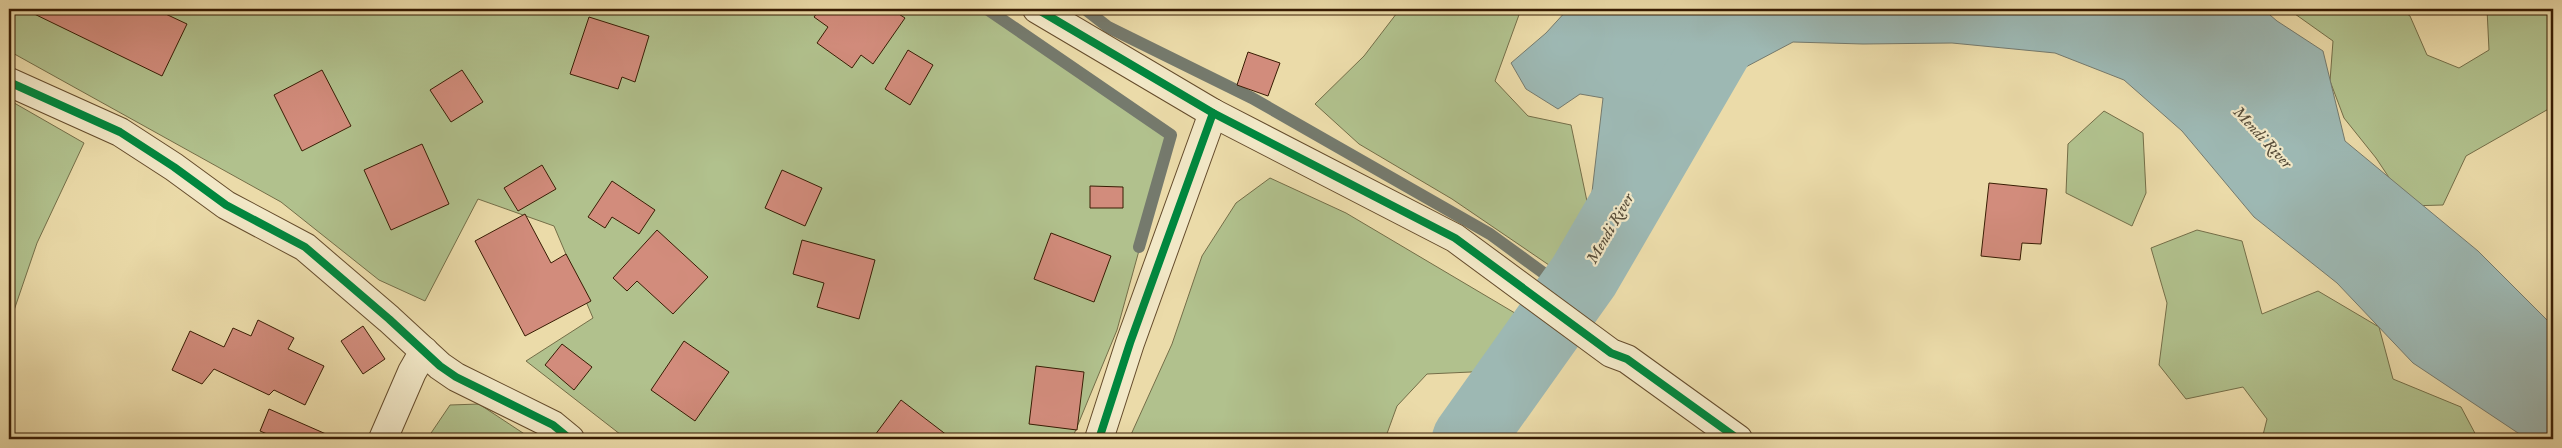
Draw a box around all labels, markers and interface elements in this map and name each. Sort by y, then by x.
water label: Mendi River [2228,103,2297,174]
water label: Mendi River [1583,189,1640,268]

